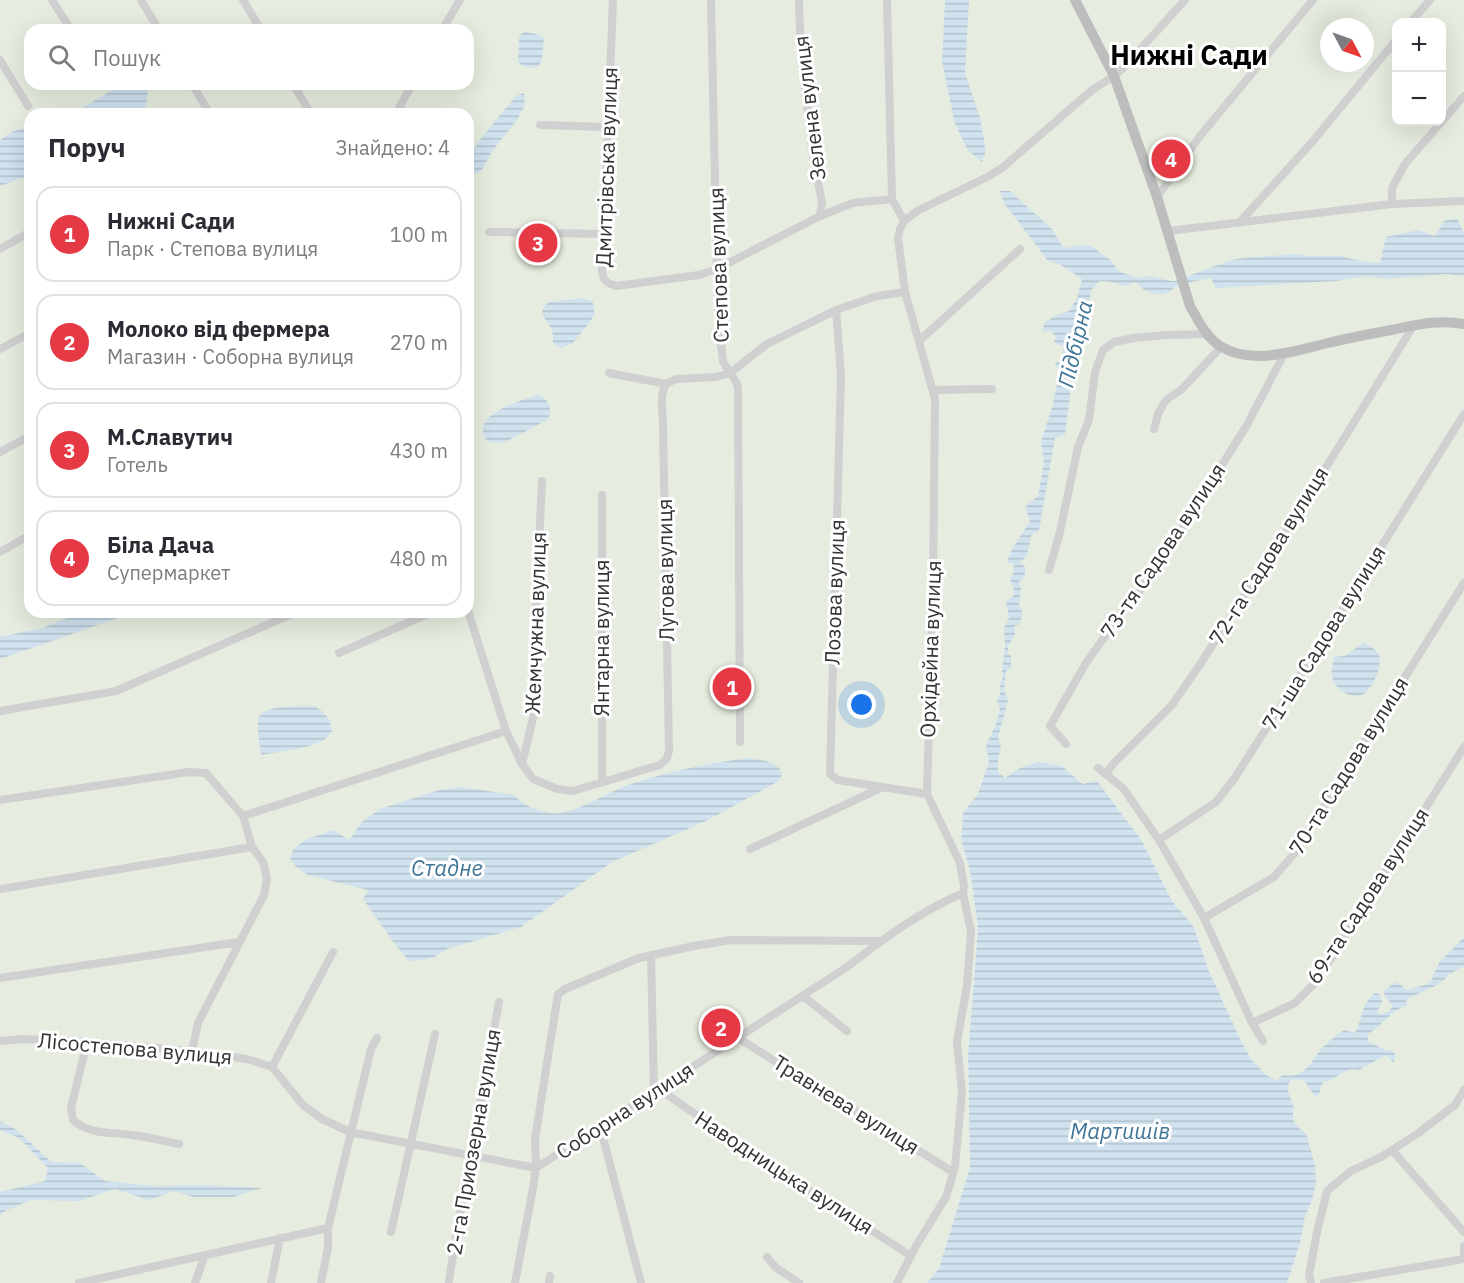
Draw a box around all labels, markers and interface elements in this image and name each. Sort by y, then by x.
north arrow [1320,18,1374,72]
map controls [1392,18,1446,126]
button: + [1392,18,1446,72]
search box [24,24,474,90]
street label: Зелена вулиця [786,34,832,182]
district label: Нижні Сади [1110,37,1268,72]
icon: search [45,41,78,74]
text: Пошук [93,43,161,72]
street label: Дмитрівська вулиця [589,67,623,267]
button: − [1392,72,1446,126]
text: Поруч [48,130,126,164]
text: Знайдено: 4 [336,134,450,161]
pin: 4 [1152,136,1190,182]
street label: Степова вулиця [701,187,735,343]
text: Нижні Сади [107,206,235,235]
pin: 3 [518,220,558,266]
text: 1 [64,221,76,248]
text: 100 m [390,221,448,248]
text: Парк · Степова вулиця [107,235,318,262]
water label: Підбірна [1050,298,1099,390]
text: Молоко від фермера [107,314,330,343]
text: 2 [64,329,76,356]
text: 270 m [390,329,448,356]
text: Магазин · Соборна вулиця [107,343,354,370]
text: М.Славутич [107,422,233,451]
text: 3 [64,437,76,464]
text: 430 m [390,437,448,464]
text: Готель [107,451,168,478]
street label: 73-тя Садова вулиця [1093,457,1231,643]
street label: 72-га Садова вулиця [1202,461,1334,650]
street label: Лугова вулиця [650,498,680,642]
street label: Лозова вулиця [817,519,851,665]
text: Біла Дача [107,530,214,559]
street label: Жемчужна вулиця [518,531,552,715]
street label: 71-ша Садова вулиця [1255,540,1391,735]
text: 4 [64,545,76,572]
text: 480 m [390,545,448,572]
text: Супермаркет [107,559,230,586]
street label: Янтарна вулиця [587,559,615,717]
street label: Орхідейна вулиця [913,560,947,738]
pin: 1 [712,664,752,710]
street label: 70-та Садова вулиця [1282,671,1414,860]
your location [847,690,876,719]
street label: 69-та Садова вулиця [1300,802,1435,989]
water label: Стадне [411,853,483,882]
pin: 2 [702,1006,740,1050]
street label: Лісостепова вулиця [37,1026,233,1070]
street label: 2-га Приозерна вулиця [439,1027,507,1257]
street label: Травнева вулиця [768,1048,925,1160]
street label: Соборна вулиця [550,1055,699,1165]
street label: Наводницька вулиця [690,1104,879,1240]
water label: Мартишів [1070,1116,1170,1145]

